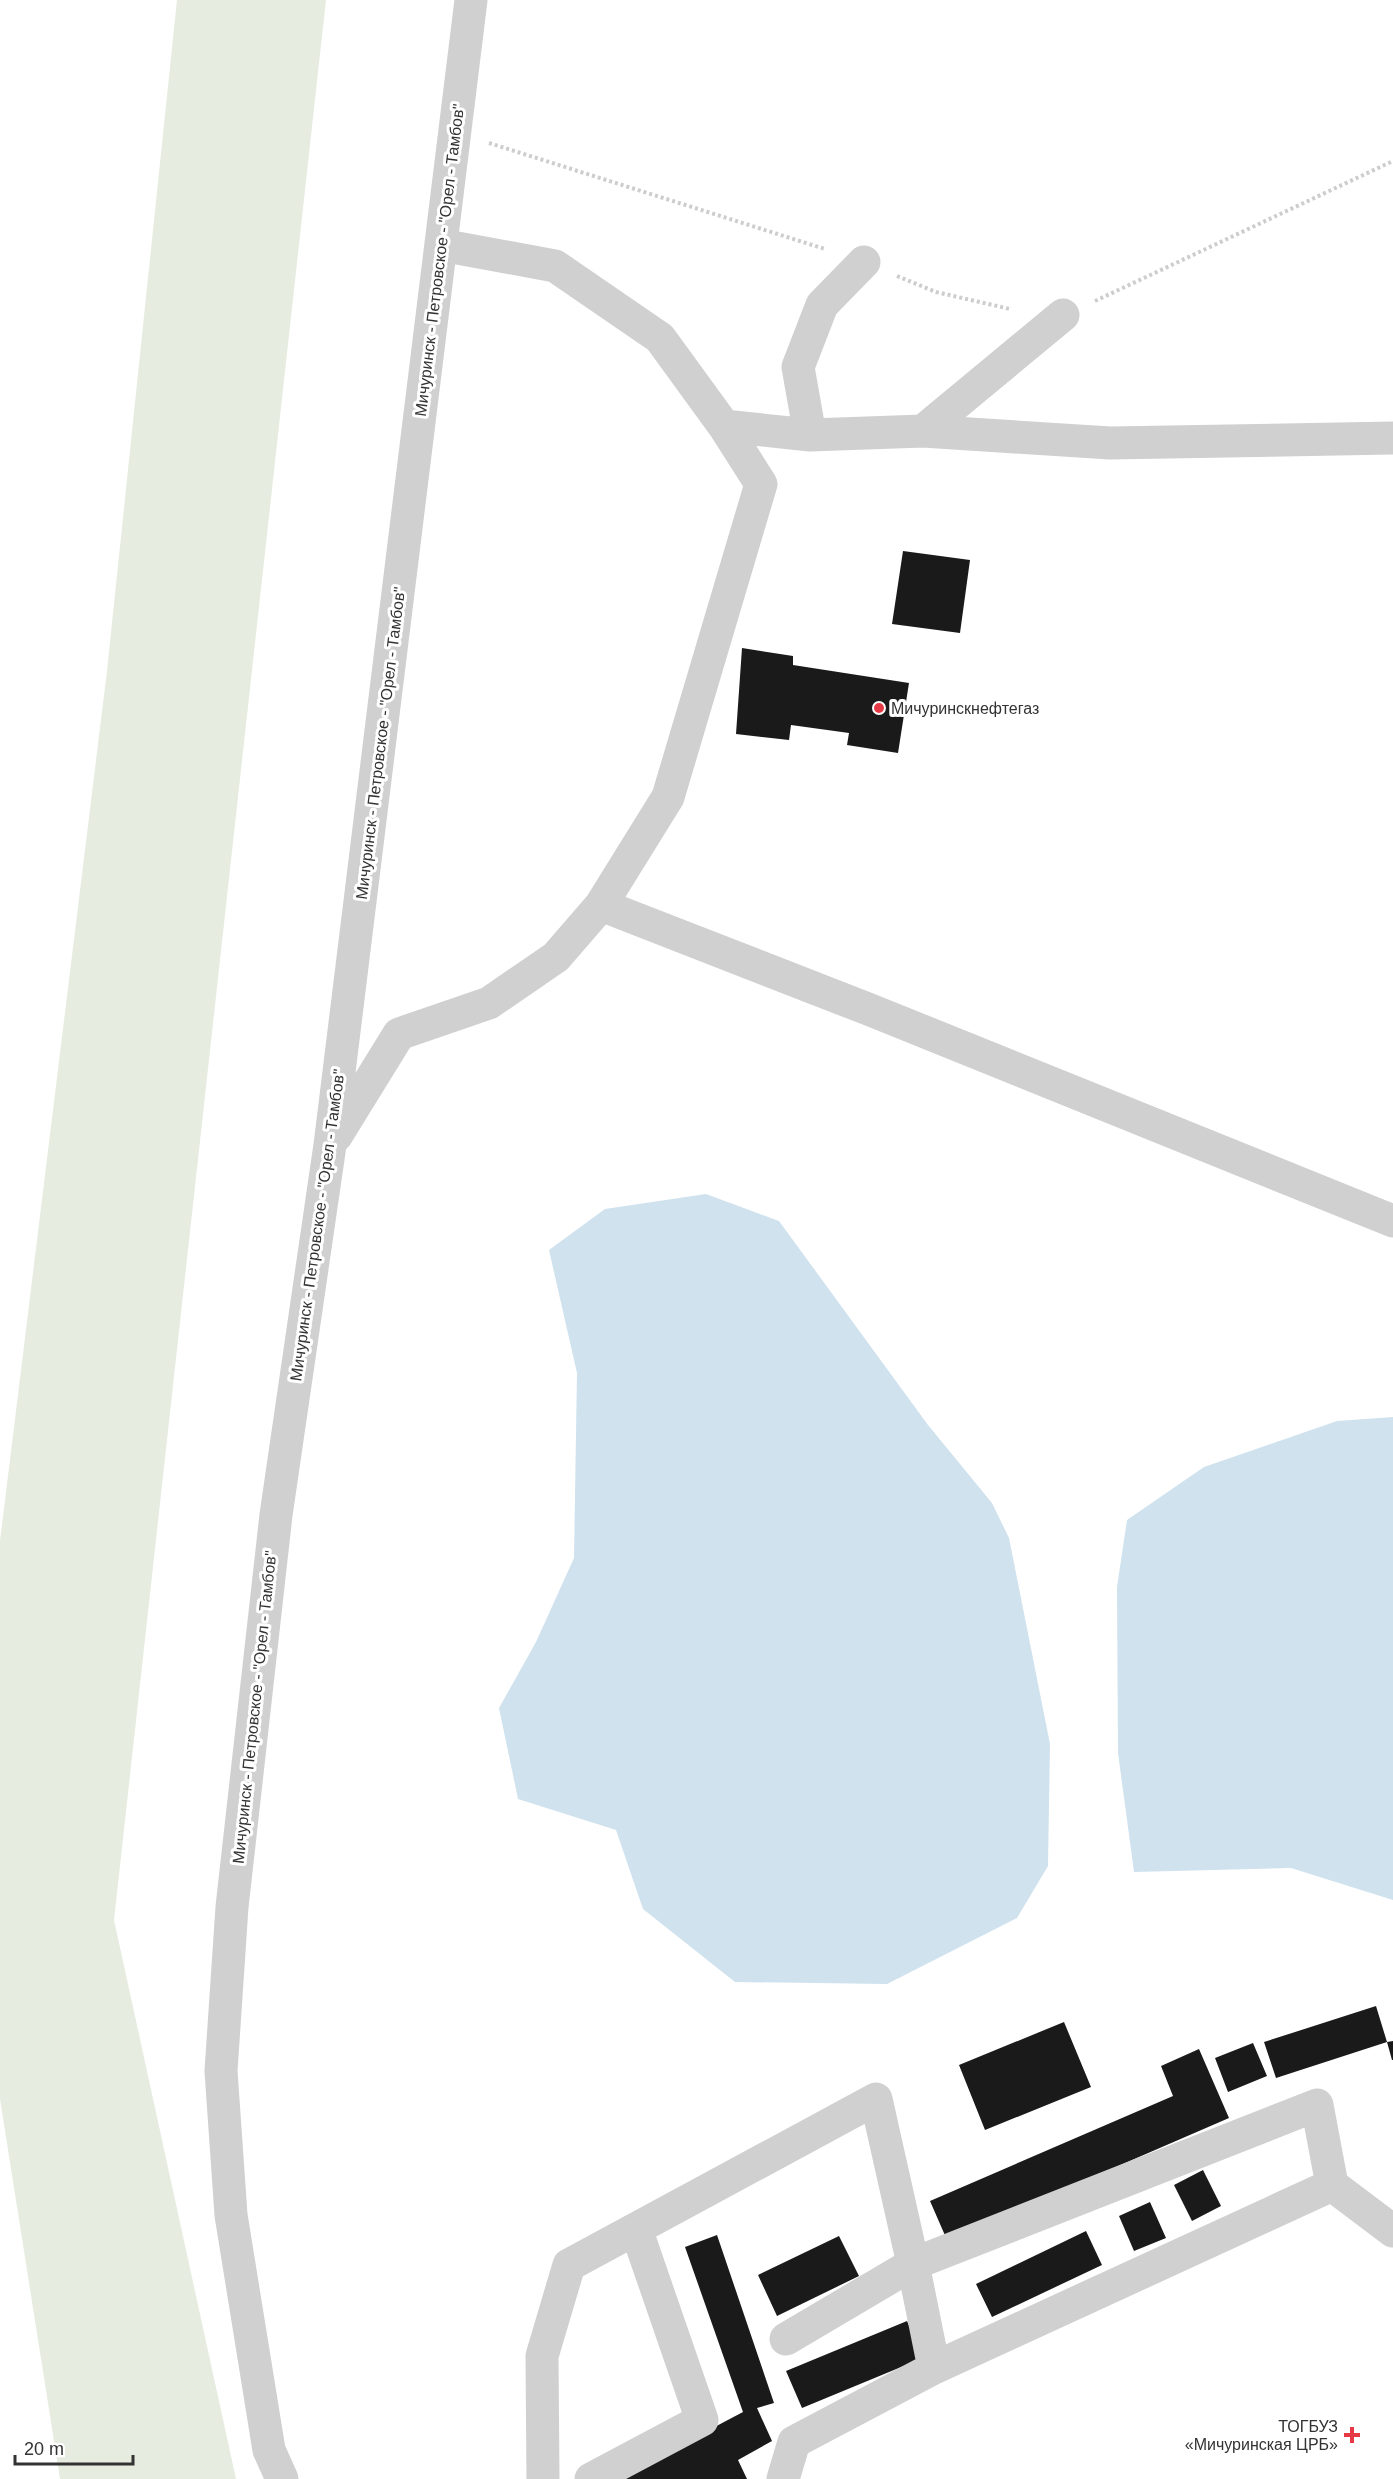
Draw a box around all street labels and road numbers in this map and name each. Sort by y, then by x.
street label: Мичуринск - Петровское - "Орел - Тамбов" [412,103,467,417]
street label: Мичуринск - Петровское - "Орел - Тамбов" [353,586,408,900]
street label: Мичуринск - Петровское - "Орел - Тамбов" [287,1068,348,1382]
street label: Мичуринск - Петровское - "Орел - Тамбов" [230,1550,279,1864]

